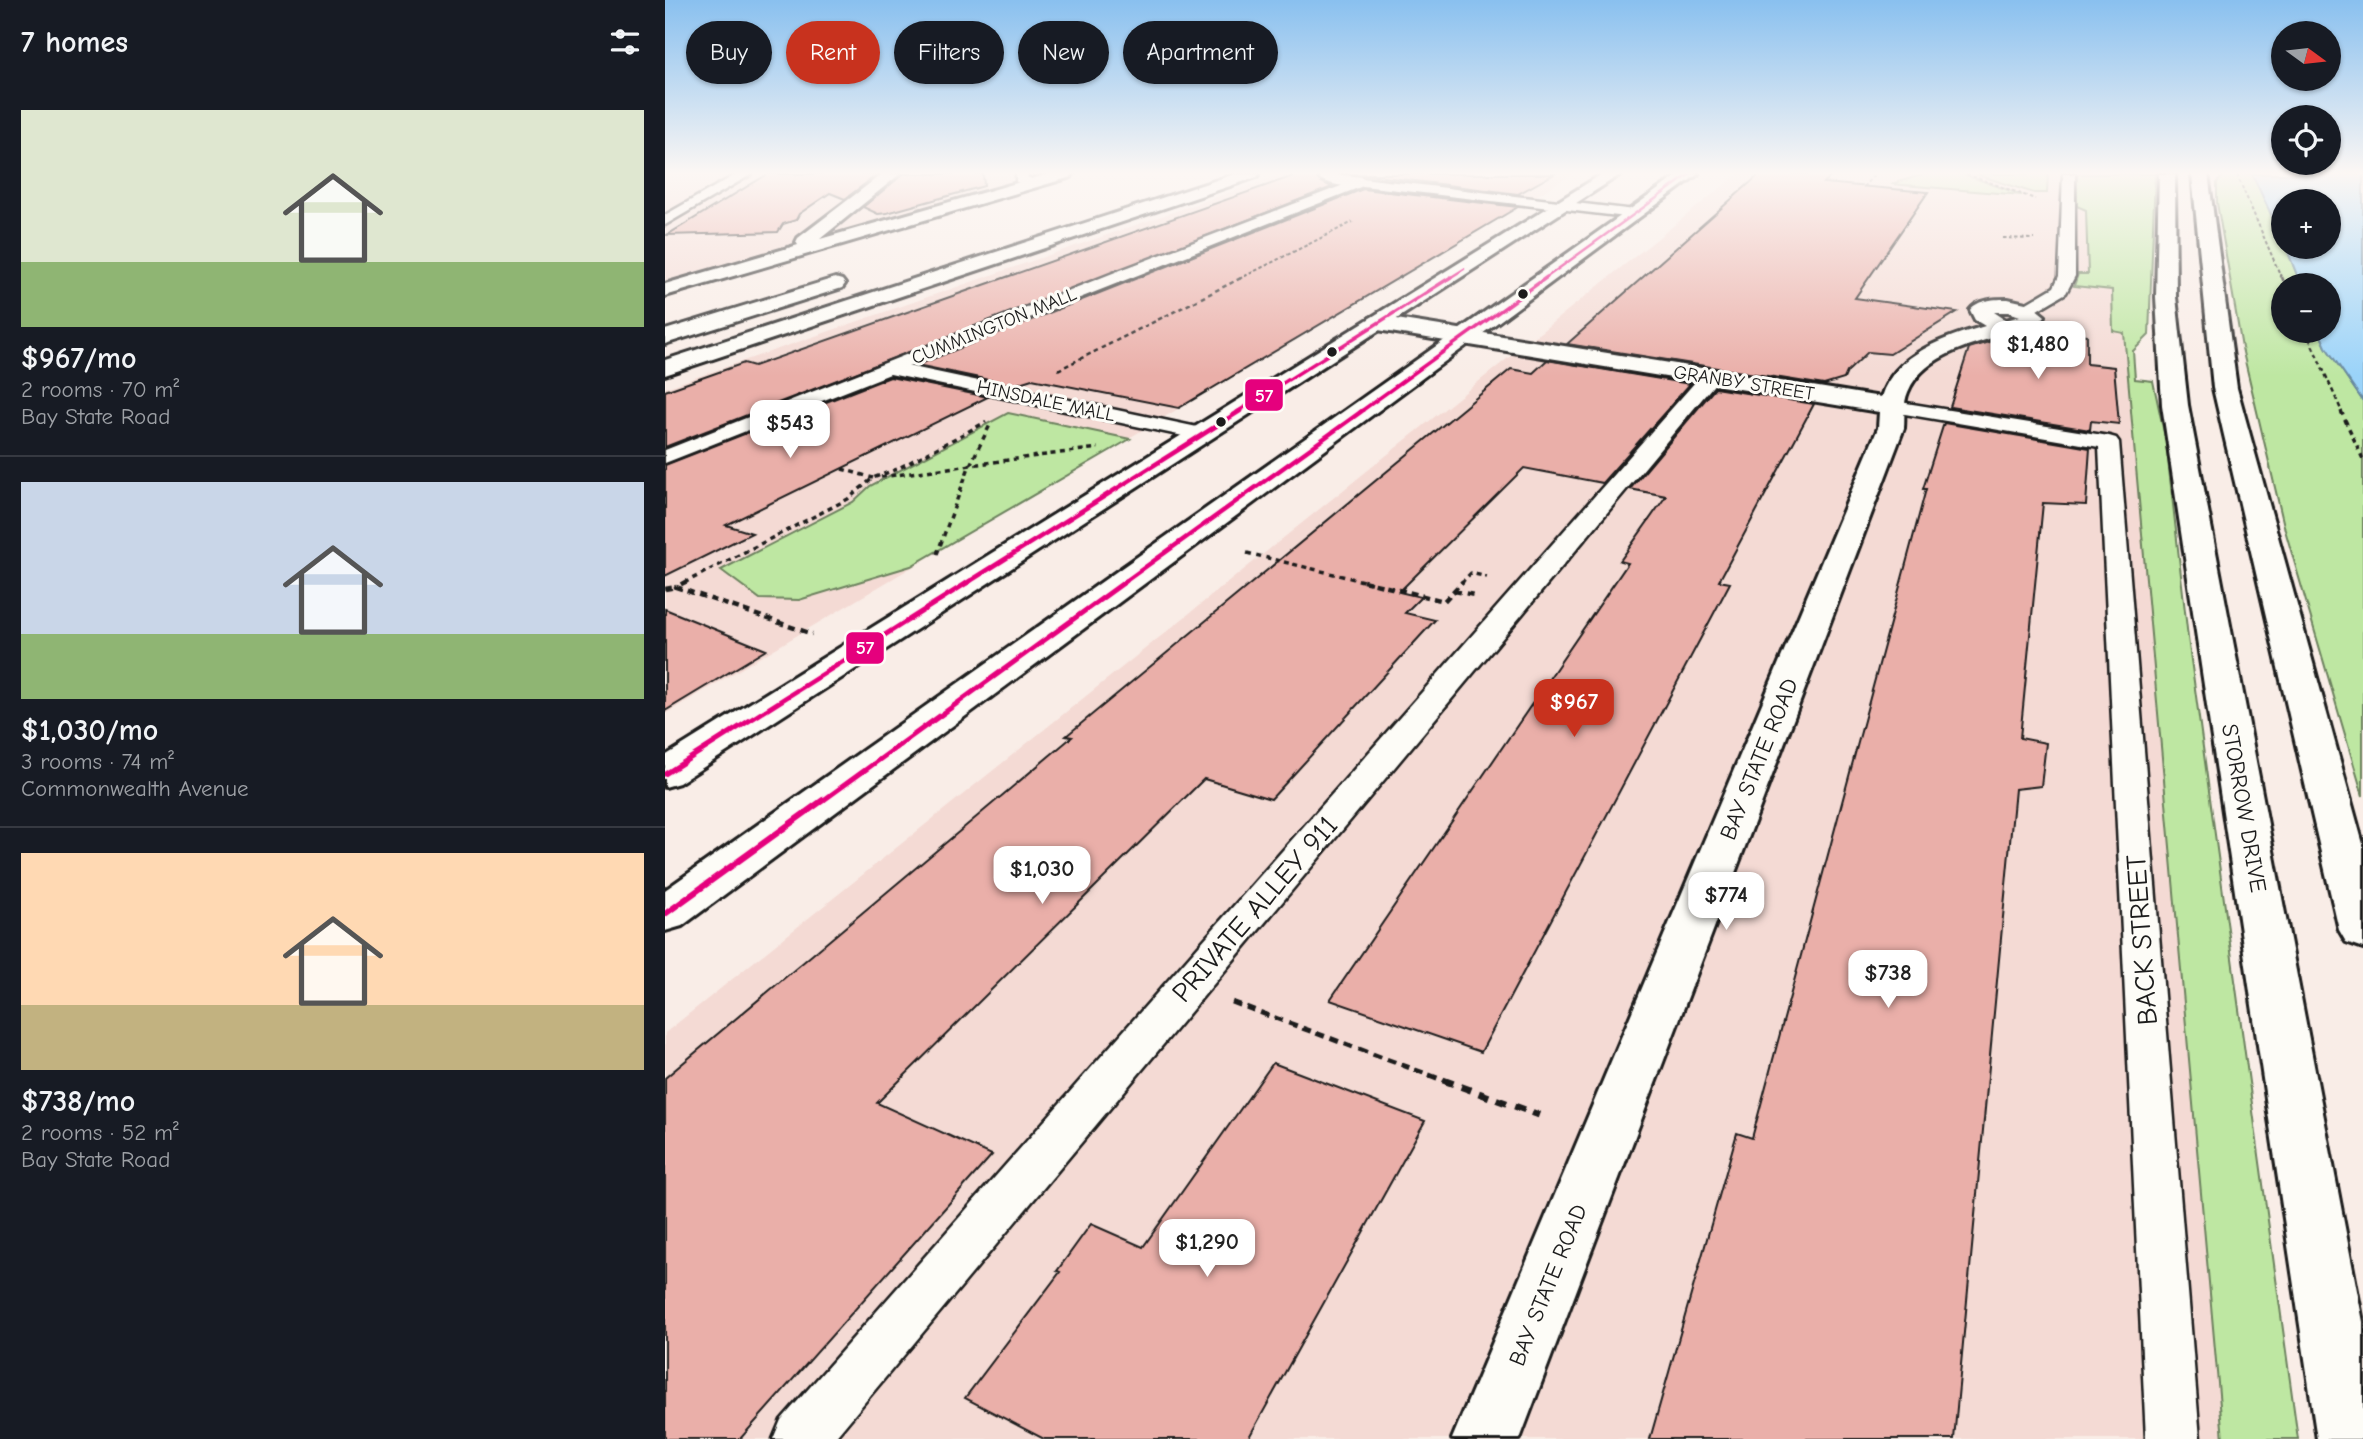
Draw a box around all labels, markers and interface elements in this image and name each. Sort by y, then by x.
chip: Buy [686,21,772,84]
chip: Rent [786,21,880,84]
chip: Filters [894,21,1004,84]
chip: New [1018,21,1109,84]
chip: Apartment [1123,21,1278,84]
north arrow [2271,21,2341,91]
map controls [2271,21,2341,343]
icon: filters [606,23,644,61]
text: 7 homes [21,25,128,60]
button: locate [2271,105,2341,175]
icon: home [270,155,396,281]
button: + [2271,189,2341,259]
button: − [2271,273,2341,343]
street label: CUMMINGTON MALL [908,283,1080,369]
unlabelled marker [1516,287,1530,301]
pin: $1,480 [1981,322,2095,381]
text: $1,480 [2007,330,2070,357]
text: $967/mo [21,341,136,376]
unlabelled marker [1325,345,1339,359]
street label: GRANBY STREET [1672,361,1816,405]
text: 2 rooms · 70 m² [21,376,179,403]
street label: HINSDALE MALL [975,376,1117,426]
line badge: 57 [1244,378,1284,412]
text: 57 [1255,385,1274,407]
pin: $543 [749,400,831,460]
text: Bay State Road [21,403,170,430]
text: $543 [766,409,814,436]
unlabelled marker [1214,415,1228,429]
icon: home [270,527,396,653]
line badge: 57 [845,631,885,665]
text: 57 [856,637,875,659]
street label: BAY STATE ROAD [1714,674,1804,844]
pin: $967 [1533,680,1615,739]
text: $967 [1550,688,1598,715]
text: $1,030/mo [21,713,158,748]
street label: STORROW DRIVE [2216,721,2272,895]
text: 3 rooms · 74 m² [21,748,174,775]
text: Commonwealth Avenue [21,775,249,802]
street label: PRIVATE ALLEY 911 [1166,810,1344,1008]
pin: $1,030 [985,846,1099,906]
street label: BACK STREET [2120,853,2164,1026]
text: $1,030 [1010,855,1074,882]
pin: $774 [1685,872,1767,932]
text: $774 [1704,881,1748,908]
icon: home [270,898,396,1024]
pin: $738 [1847,950,1929,1010]
text: $738 [1864,959,1912,986]
text: $738/mo [21,1084,135,1119]
text: 2 rooms · 52 m² [21,1119,179,1146]
text: Bay State Road [21,1146,170,1173]
street label: BAY STATE ROAD [1503,1200,1593,1370]
pin: $1,290 [1150,1220,1264,1279]
text: $1,290 [1175,1228,1239,1255]

